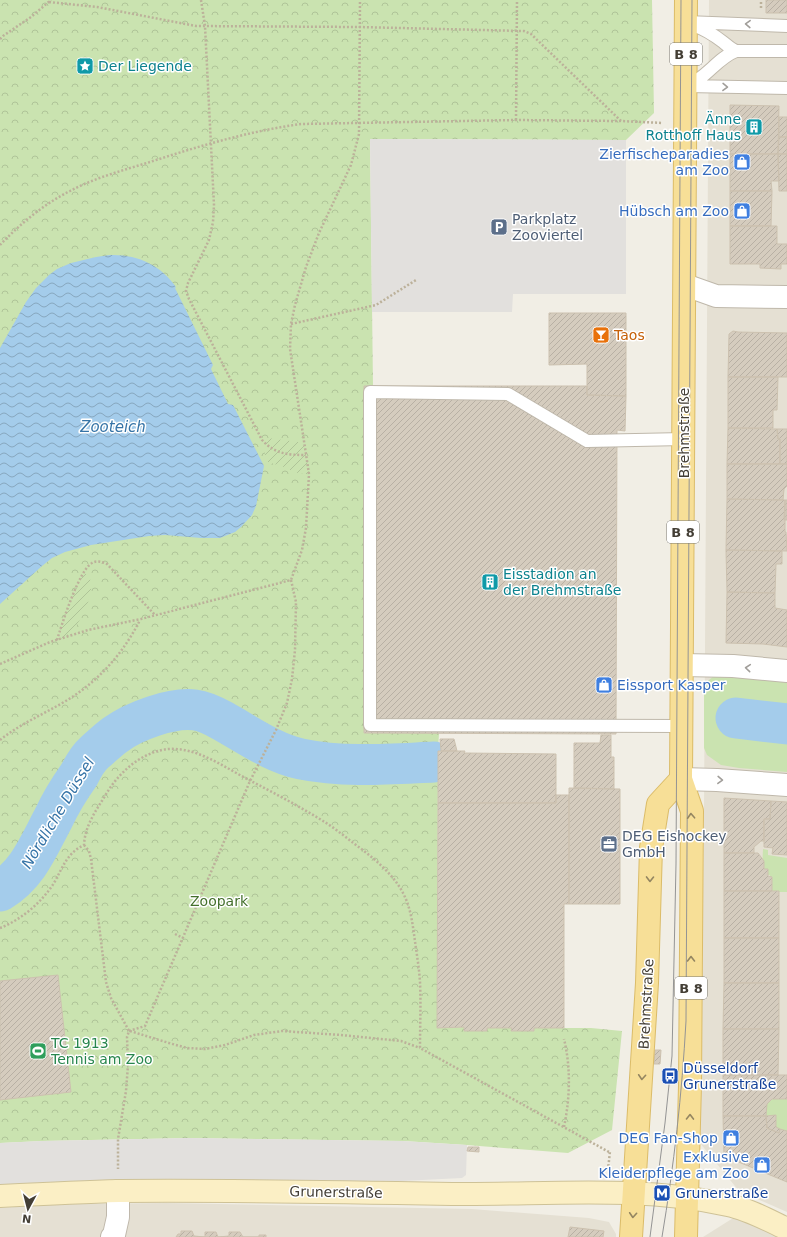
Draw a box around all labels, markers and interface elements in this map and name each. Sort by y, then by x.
one-way arrow [745,20,751,29]
road number: B 8 [670,43,702,65]
place icon: Der Liegende [75,56,95,76]
place label: Der Liegende [98,58,192,74]
one-way arrow [722,83,728,91]
place label: Änne Rotthoff Haus [646,110,741,143]
building icon: Änne Rotthoff Haus [744,117,764,137]
place label: Zierfischeparadies am Zoo [599,146,729,178]
shop icon: Zierfischeparadies am Zoo [732,152,752,172]
shop icon: Hübsch am Zoo [732,201,752,221]
place label: Hübsch am Zoo [619,203,729,219]
place label: Parkplatz Zooviertel [512,211,583,243]
parking icon: Parkplatz Zooviertel [489,217,509,237]
bar icon: Taos [591,325,611,345]
place label: Taos [613,327,645,343]
street label: Brehmstraße [676,388,692,478]
water label: Zooteich [79,418,146,436]
road number: B 8 [667,521,699,543]
place label: Eisstadion an der Brehmstraße [503,566,621,598]
building icon: Eisstadion an der Brehmstraße [480,572,500,592]
one-way arrow [745,663,751,672]
shop icon: Eissport Kasper [594,675,614,695]
place label: Eissport Kasper [617,677,726,693]
water label: Nördliche Düssel [18,754,99,872]
one-way arrow [717,776,723,785]
one-way arrow [687,812,696,819]
place label: DEG Eishockey GmbH [622,828,727,860]
office icon: DEG Eishockey GmbH [599,834,619,854]
one-way arrow [646,876,654,882]
park label: Zoopark [190,893,249,909]
one-way arrow [687,956,695,962]
street label: Brehmstraße [636,958,656,1050]
road number: B 8 [675,977,707,999]
place label: TC 1913 Tennis am Zoo [50,1035,153,1067]
sports icon: TC 1913 Tennis am Zoo [28,1041,48,1061]
place label: Düsseldorf Grunerstraße [683,1060,776,1092]
bus stop icon: Düsseldorf Grunerstraße [660,1066,680,1086]
one-way arrow [638,1074,646,1080]
one-way arrow [686,1114,694,1120]
shop icon: DEG Fan-Shop [721,1128,741,1148]
place label: DEG Fan-Shop [619,1130,718,1146]
place label: Exklusive Kleiderpflege am Zoo [599,1149,749,1181]
shop icon: Exklusive Kleiderpflege am Zoo [752,1155,772,1175]
street label: Grunerstraße [289,1183,383,1201]
metro station icon: Grunerstraße [652,1183,672,1203]
place label: Grunerstraße [675,1185,768,1201]
north arrow [8,1189,48,1229]
text: N [21,1211,32,1225]
one-way arrow [628,1212,637,1218]

